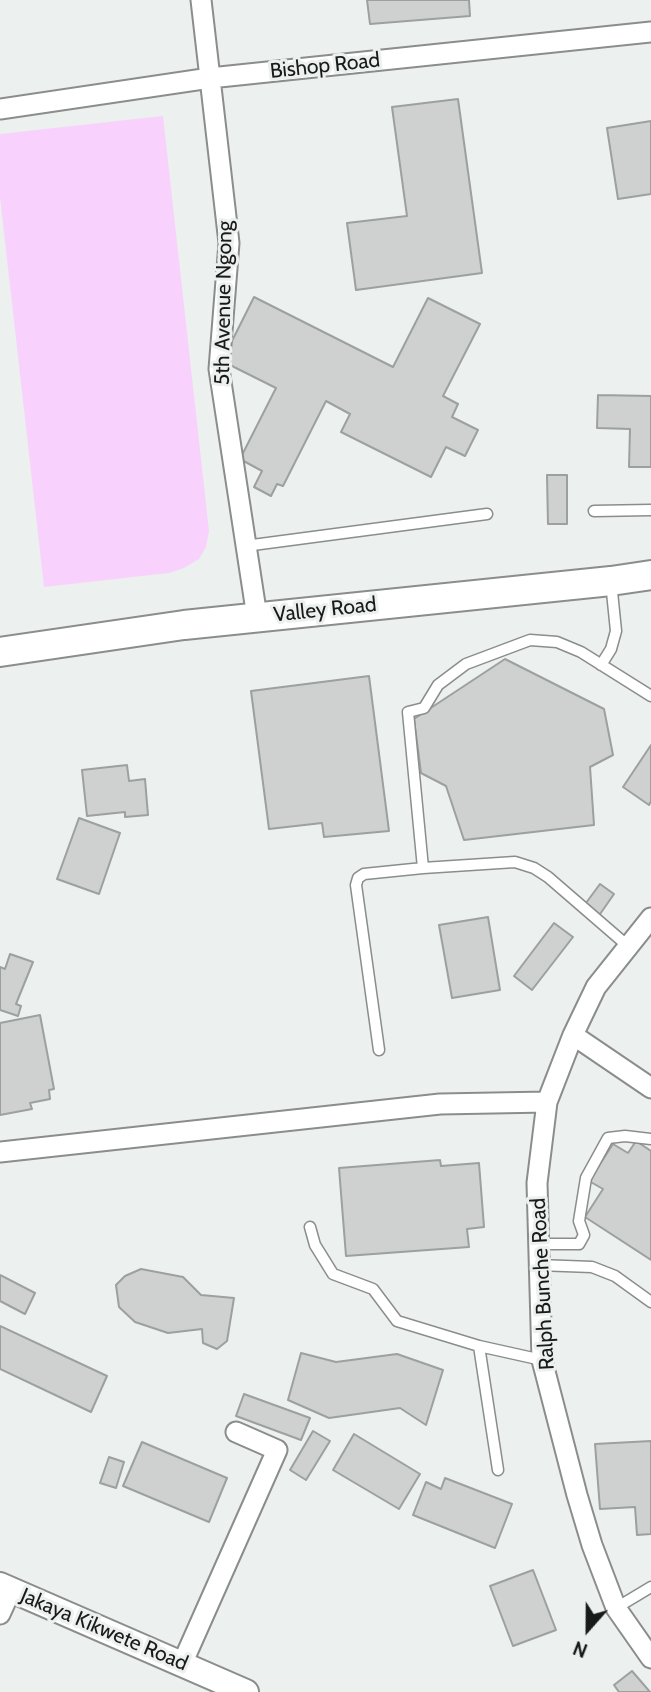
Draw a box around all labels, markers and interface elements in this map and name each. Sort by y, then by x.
street label: Bishop Road [269,48,381,84]
street label: 5th Avenue Ngong [210,221,238,385]
street label: Valley Road [272,592,378,628]
street label: Ralph Bunche Road [526,1197,560,1371]
street label: Jakaya Kikwete Road [16,1583,192,1677]
north arrow [553,1594,623,1664]
text: N [570,1636,591,1662]

